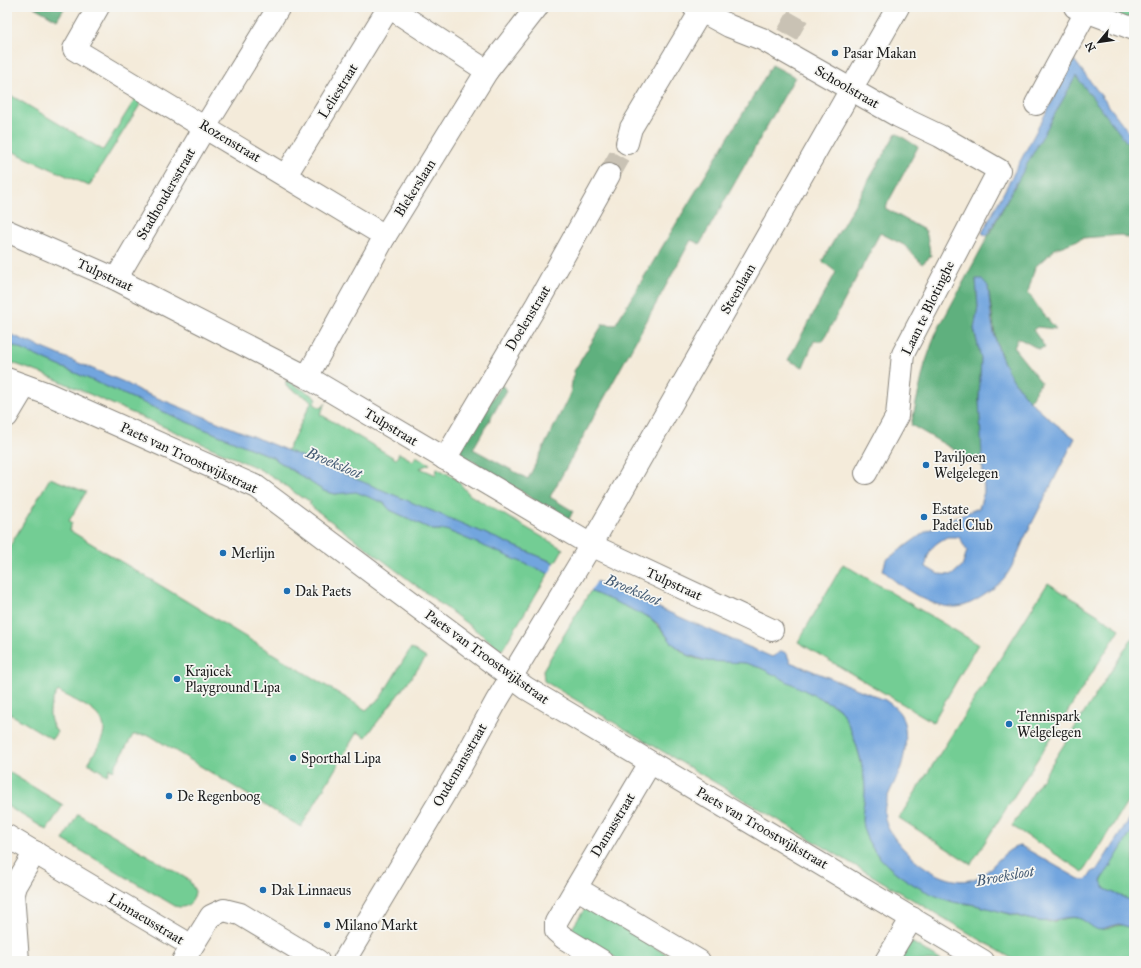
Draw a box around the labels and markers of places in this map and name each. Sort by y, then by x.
place label: Pasar Makan [843,45,917,62]
marker: Pasar Makan [830,48,840,58]
place label: Paviljoen Welgelegen [934,449,999,482]
marker: Paviljoen Welgelegen [921,460,931,470]
place label: Estate Padel Club [932,501,993,534]
marker: Estate Padel Club [919,512,929,522]
place label: Merlijn [231,545,275,562]
marker: Merlijn [218,548,228,558]
place label: Dak Paets [295,583,351,600]
marker: Dak Paets [282,586,292,596]
place label: Krajicek Playground Lipa [185,663,280,696]
marker: Krajicek Playground Lipa [172,674,182,684]
place label: Tennispark Welgelegen [1017,708,1082,741]
marker: Tennispark Welgelegen [1004,719,1014,729]
place label: Sporthal Lipa [301,750,381,767]
marker: Sporthal Lipa [288,753,298,763]
place label: De Regenboog [177,788,261,805]
marker: De Regenboog [164,791,174,801]
place label: Dak Linnaeus [271,882,351,899]
marker: Dak Linnaeus [258,885,268,895]
place label: Milano Markt [335,917,418,934]
marker: Milano Markt [322,920,332,930]

